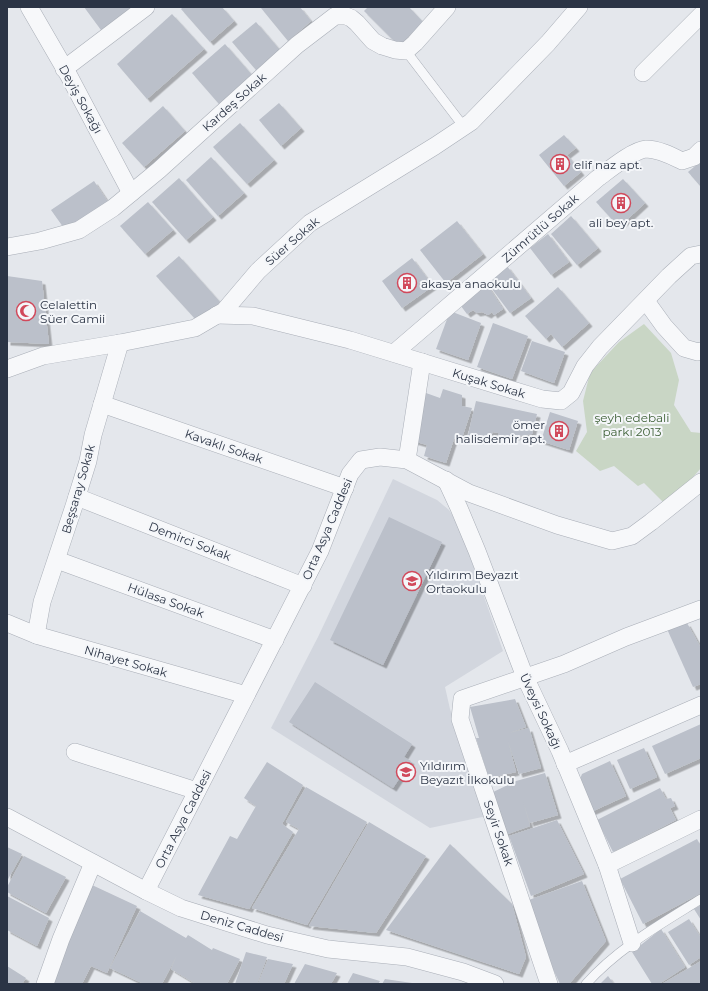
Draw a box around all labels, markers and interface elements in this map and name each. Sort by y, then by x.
street label: Deyiş Sokağı [56,62,106,136]
street label: Kardeş Sokak [199,69,270,135]
building icon: elif naz apt. [549,153,571,175]
place label: elif naz apt. [574,157,642,172]
street label: Zümrütlü Sokak [499,190,582,265]
building icon: ali bey apt. [610,192,632,214]
street label: Süer Sokak [262,213,323,269]
place label: ali bey apt. [589,215,653,230]
building icon: akasya anaokulu [396,272,418,294]
place label: akasya anaokulu [421,276,521,291]
place label: Celalettin Süer Camii [40,297,105,326]
mosque icon: Celalettin Süer Camii [15,300,37,322]
street label: Kuşak Sokak [451,365,528,402]
park label: şeyh edebali parkı 2013 [594,410,670,439]
place label: ömer halisdemir apt. [455,417,545,446]
building icon: ömer halisdemir apt. [548,420,570,442]
street label: Kavaklı Sokak [183,426,266,467]
street label: Beşsaray Sokak [58,442,98,535]
street label: Orta Asya Caddesi [299,476,355,582]
street label: Demirci Sokak [147,518,234,564]
place label: Yıldırım Beyazıt Ortaokulu [426,567,519,596]
school or university icon: Yıldırım Beyazıt Ortaokulu [401,570,423,592]
street label: Hülasa Sokak [126,579,207,621]
street label: Nihayet Sokak [83,642,170,680]
street label: Üveysi Sokağı [517,671,565,751]
place label: Yıldırım Beyazıt İlkokulu [420,758,515,787]
school or university icon: Yıldırım Beyazıt İlkokulu [395,761,417,783]
street label: Orta Asya Caddesi [152,767,214,871]
street label: Seyir Sokak [481,798,518,869]
street label: Deniz Caddesi [199,907,285,945]

